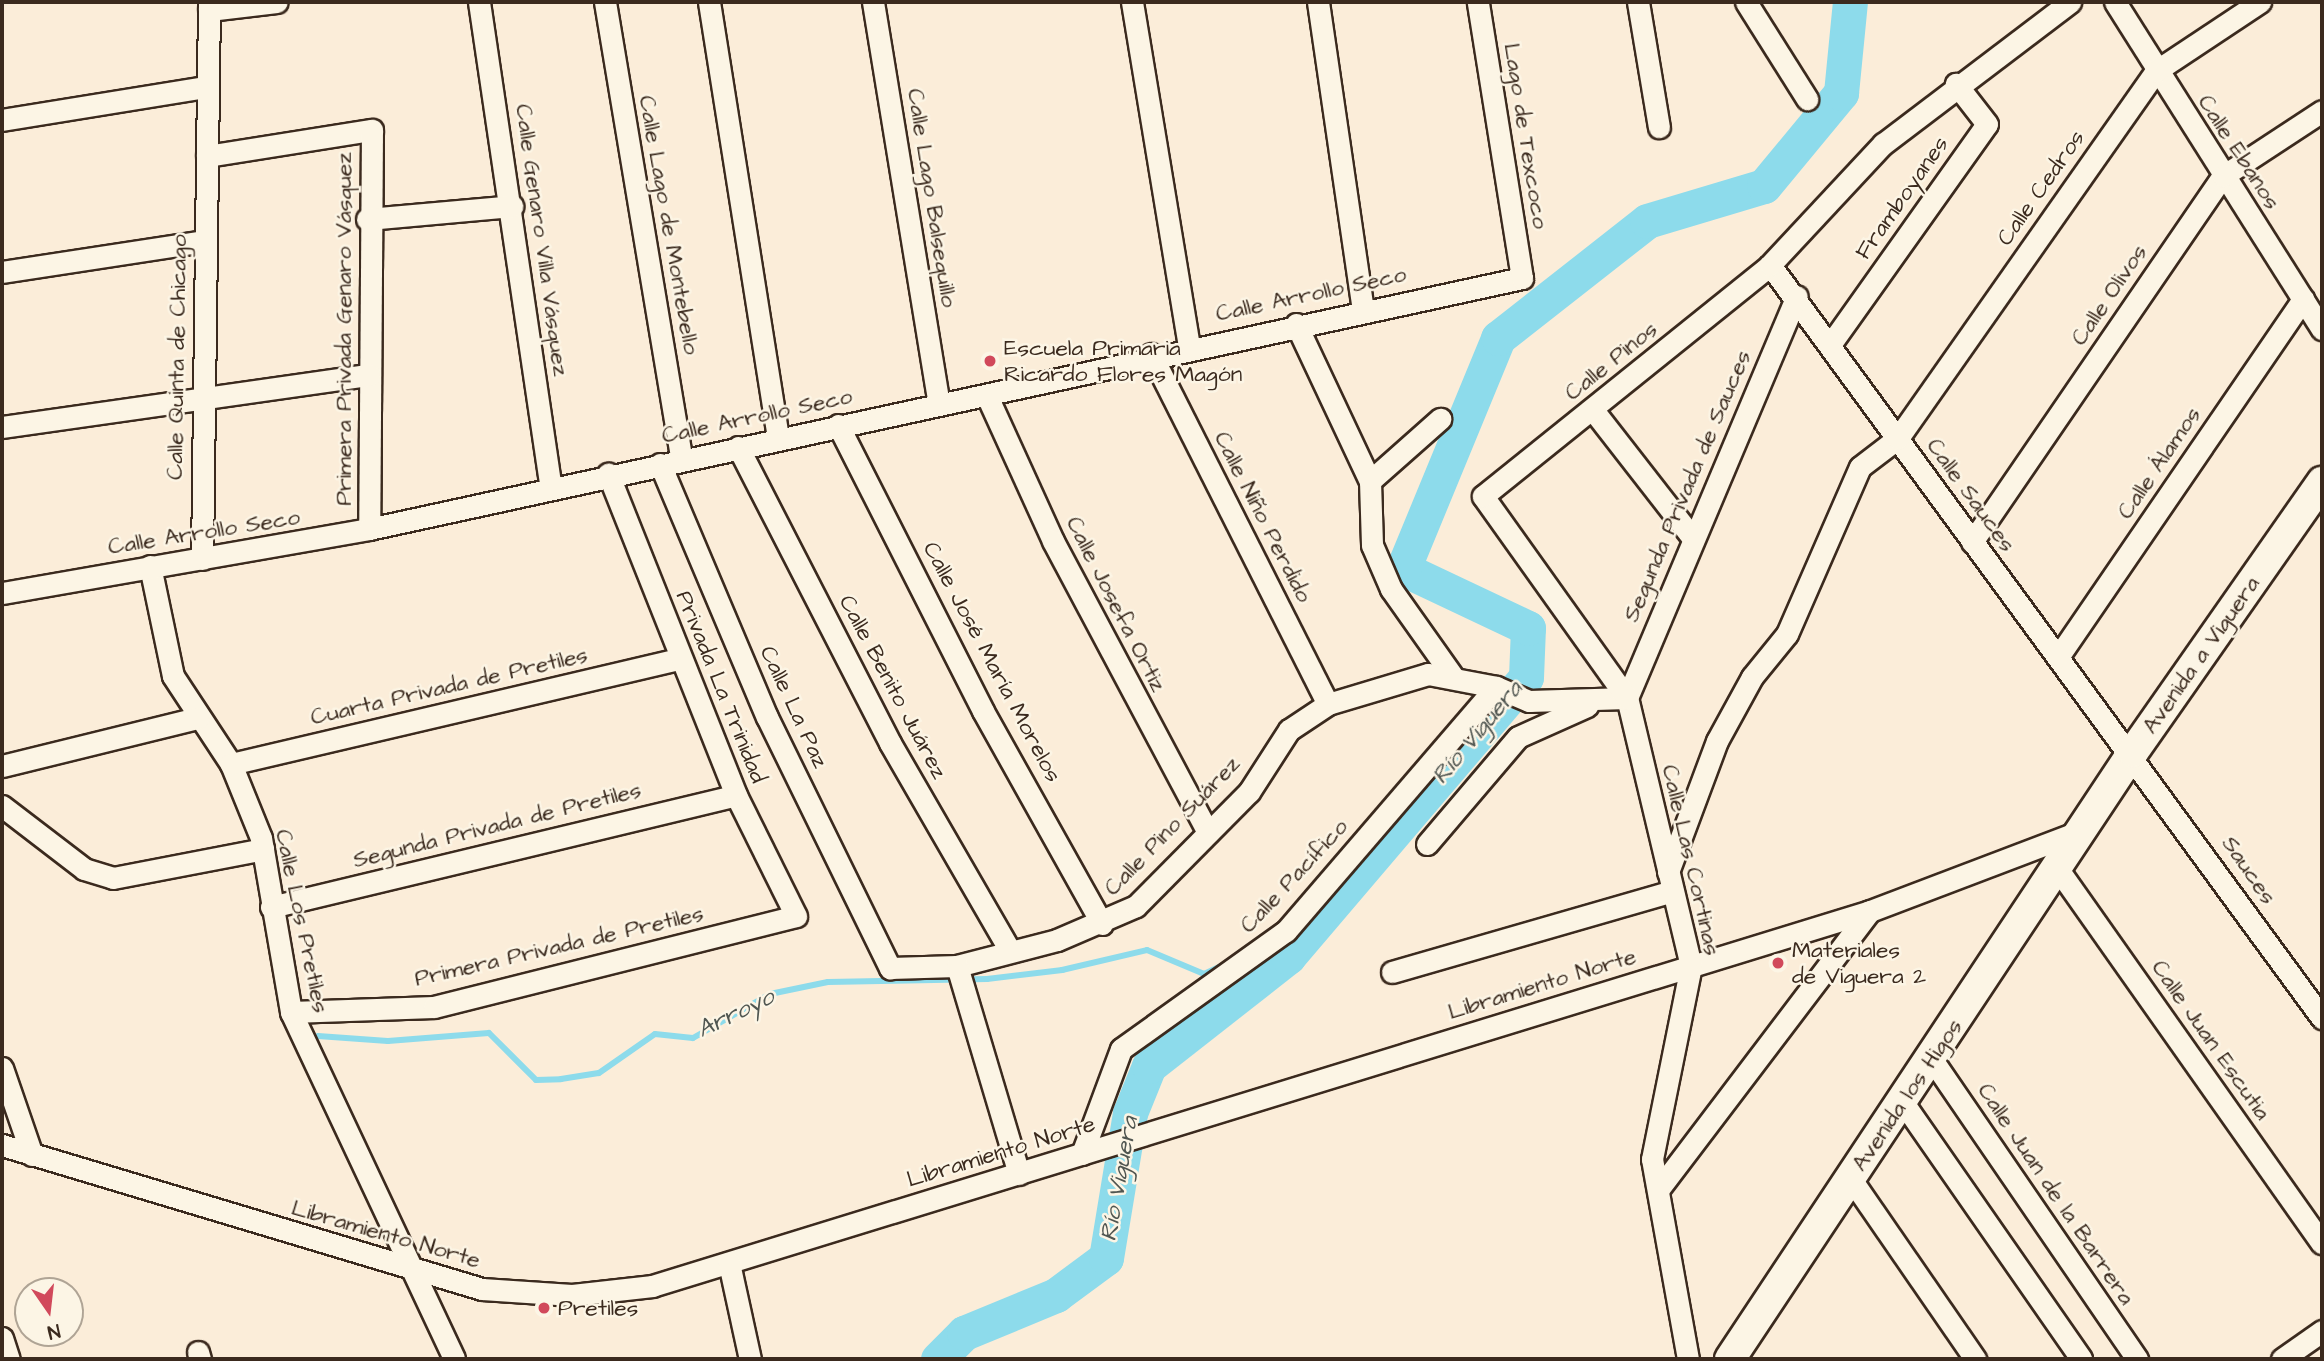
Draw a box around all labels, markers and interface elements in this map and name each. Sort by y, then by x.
street label: Lago de Texcoco [1498,41,1554,231]
street label: Calle Lago Balsequillo [901,87,963,309]
street label: Calle Ebanos [2192,90,2286,214]
street label: Calle Lago de Montebello [633,93,705,357]
street label: Calle Genaro Villa Vásquez [509,102,575,378]
street label: Calle Cedros [1991,125,2091,251]
street label: Framboyanes [1849,131,1955,265]
street label: Primera Privada Genaro Vásquez [330,152,358,506]
street label: Calle Quinta de Chicago [161,234,193,480]
street label: Calle Olivos [2065,239,2153,351]
street label: Calle Arrollo Seco [1213,260,1409,328]
street label: Calle Pinos [1559,315,1663,407]
place label: Escuela Primaria Ricardo Flores Magón [1004,334,1242,388]
street label: Segunda Privada de Sauces [1617,346,1757,626]
marker: Escuela Primaria Ricardo Flores Magón [982,353,998,369]
street label: Calle Arrollo Seco [659,382,855,450]
street label: Calle Álamos [2111,402,2207,524]
street label: Calle Niño Perdido [1208,427,1318,607]
street label: Calle Sauces [1921,433,2021,557]
street label: Calle Arrollo Seco [106,503,302,561]
street label: Calle Josefa Ortiz [1060,512,1172,696]
street label: Calle José María Morelos [917,537,1067,787]
street label: Avenida a Viguera [2136,571,2266,739]
street label: Privada La Trinidad [670,587,772,787]
street label: Calle Benito Juárez [833,590,953,784]
street label: Cuarta Privada de Pretiles [308,641,590,731]
street label: Calle La Paz [754,642,834,772]
water label: Río Viguera [1427,676,1529,790]
street label: Calle Pino Suárez [1098,750,1246,902]
street label: Calle Las Cortinas [1656,762,1726,958]
street label: Segunda Privada de Pretiles [350,776,644,874]
street label: Calle Pacífico [1234,813,1354,939]
street label: Calle Los Pretiles [269,827,335,1015]
street label: Sauces [2216,831,2282,909]
street label: Primera Privada de Pretiles [412,899,706,993]
place label: Materiales de Viguera 2 [1792,936,1926,990]
street label: Libramiento Norte [1445,942,1639,1026]
marker: Materiales de Viguera 2 [1770,955,1786,971]
street label: Calle Juan Escutia [2145,955,2277,1125]
water label: Arroyo [693,983,779,1045]
street label: Avenida los Higos [1846,1014,1968,1176]
street label: Calle Juan de la Barrera [1971,1078,2141,1310]
street label: Libramiento Norte [904,1110,1098,1194]
water label: Río Viguera [1095,1115,1145,1243]
street label: Libramiento Norte [288,1194,484,1274]
north arrow [14,1277,84,1347]
place label: Pretiles [558,1294,638,1322]
marker: Pretiles [536,1300,552,1316]
text: N [45,1316,63,1345]

